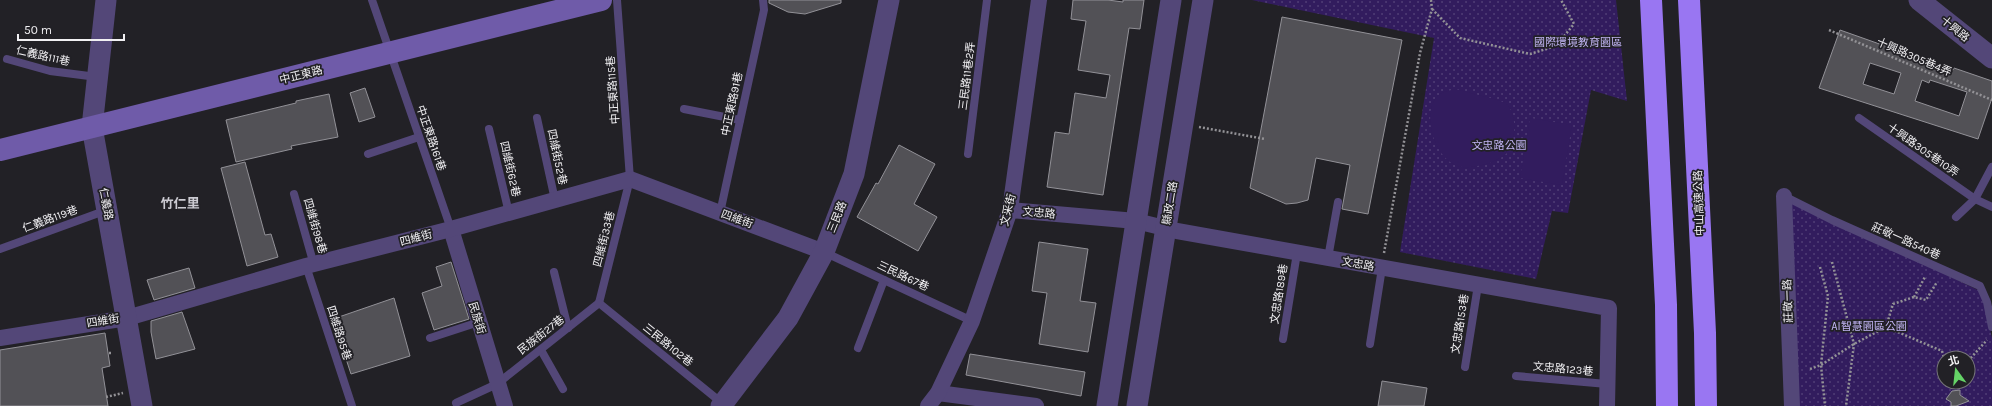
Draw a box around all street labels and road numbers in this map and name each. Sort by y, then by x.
street label: 十興路 [1938,14,1972,44]
street label: 十興路305巷4弄 [1874,35,1954,79]
street label: 三民路11巷2弄 [956,41,978,111]
street label: 仁義路111巷 [15,43,71,69]
street label: 中正東路115巷 [604,55,622,125]
street label: 中正東路 [278,63,324,87]
street label: 中正東路91巷 [719,71,745,137]
street label: 中正東路161巷 [414,103,448,173]
street label: 十興路305巷10弄 [1885,120,1961,180]
street label: 四維街52巷 [545,128,569,186]
street label: 四維街62巷 [497,140,523,198]
street label: 中山高速公路 [1691,170,1707,236]
street label: 縣政二路 [1160,180,1180,226]
street label: 仁義路 [96,187,116,221]
street label: 文采街 [998,192,1018,228]
street label: 四維街98巷 [301,197,329,255]
street label: 三民路 [825,199,849,235]
street label: 仁義路119巷 [21,203,79,235]
street label: 文忠路 [1022,205,1056,221]
street label: 四維街 [719,207,755,231]
street label: 四維街33巷 [591,210,617,268]
street label: 莊敬一路540巷 [1870,220,1942,262]
street label: 四維街 [398,227,434,249]
street label: 文忠路 [1341,255,1375,273]
street label: 三民路67巷 [875,258,931,294]
street label: 文忠路189巷 [1268,263,1290,325]
street label: 莊敬一路 [1781,279,1795,323]
street label: 文忠路153巷 [1449,293,1471,355]
street label: 民族街 [466,300,488,336]
street label: 四維路95巷 [324,304,354,362]
street label: 四維街 [86,312,120,330]
street label: 民族街27巷 [515,313,567,357]
street label: 三民路102巷 [640,321,696,369]
street label: 文忠路123巷 [1532,360,1594,378]

